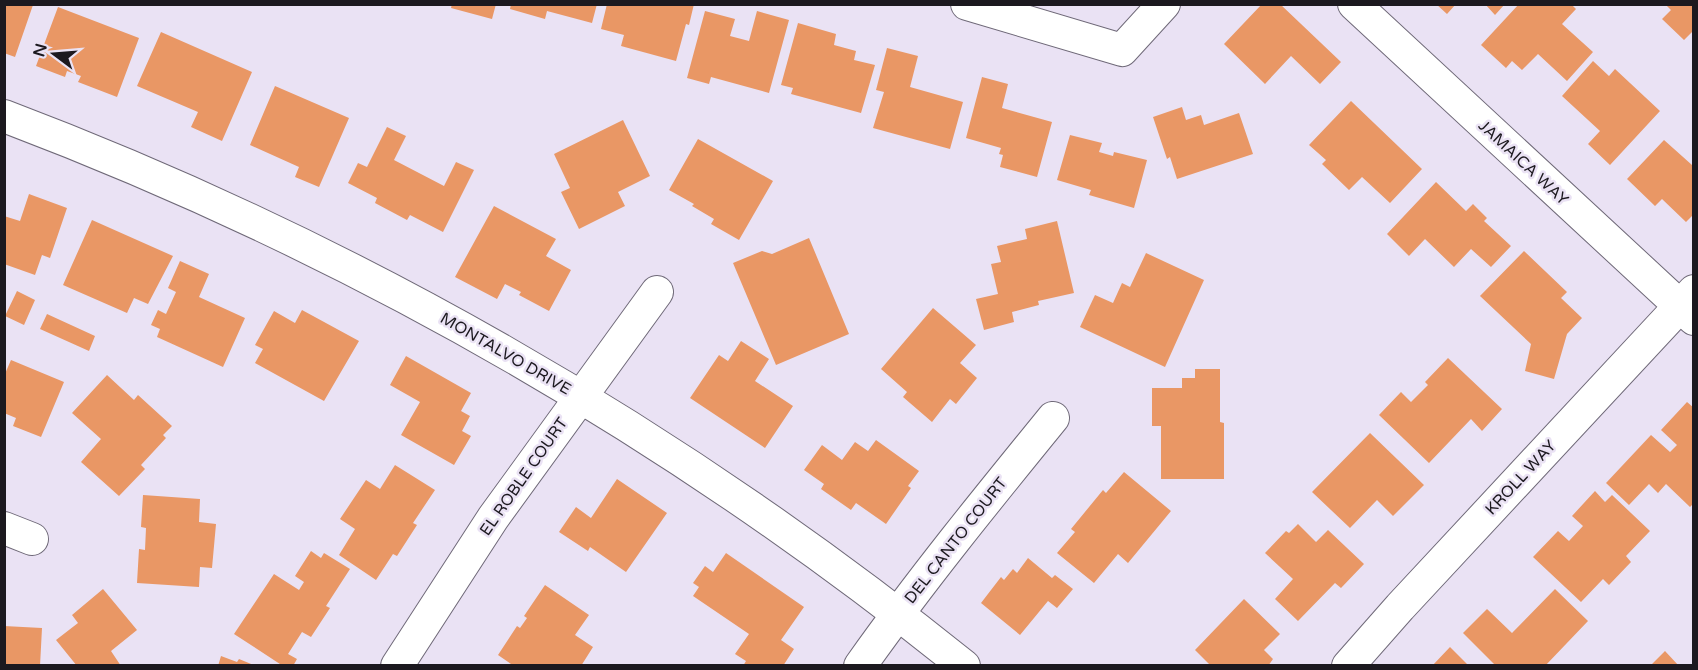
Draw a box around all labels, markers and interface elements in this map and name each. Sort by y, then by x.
north arrow [24,24,84,84]
text: N [29,41,52,59]
street label: JAMAICA WAY [1474,116,1573,210]
street label: MONTALVO DRIVE [437,308,574,399]
street label: EL ROBLE COURT [476,413,572,540]
street label: KROLL WAY [1481,436,1560,519]
street label: DEL CANTO COURT [900,473,1012,608]

